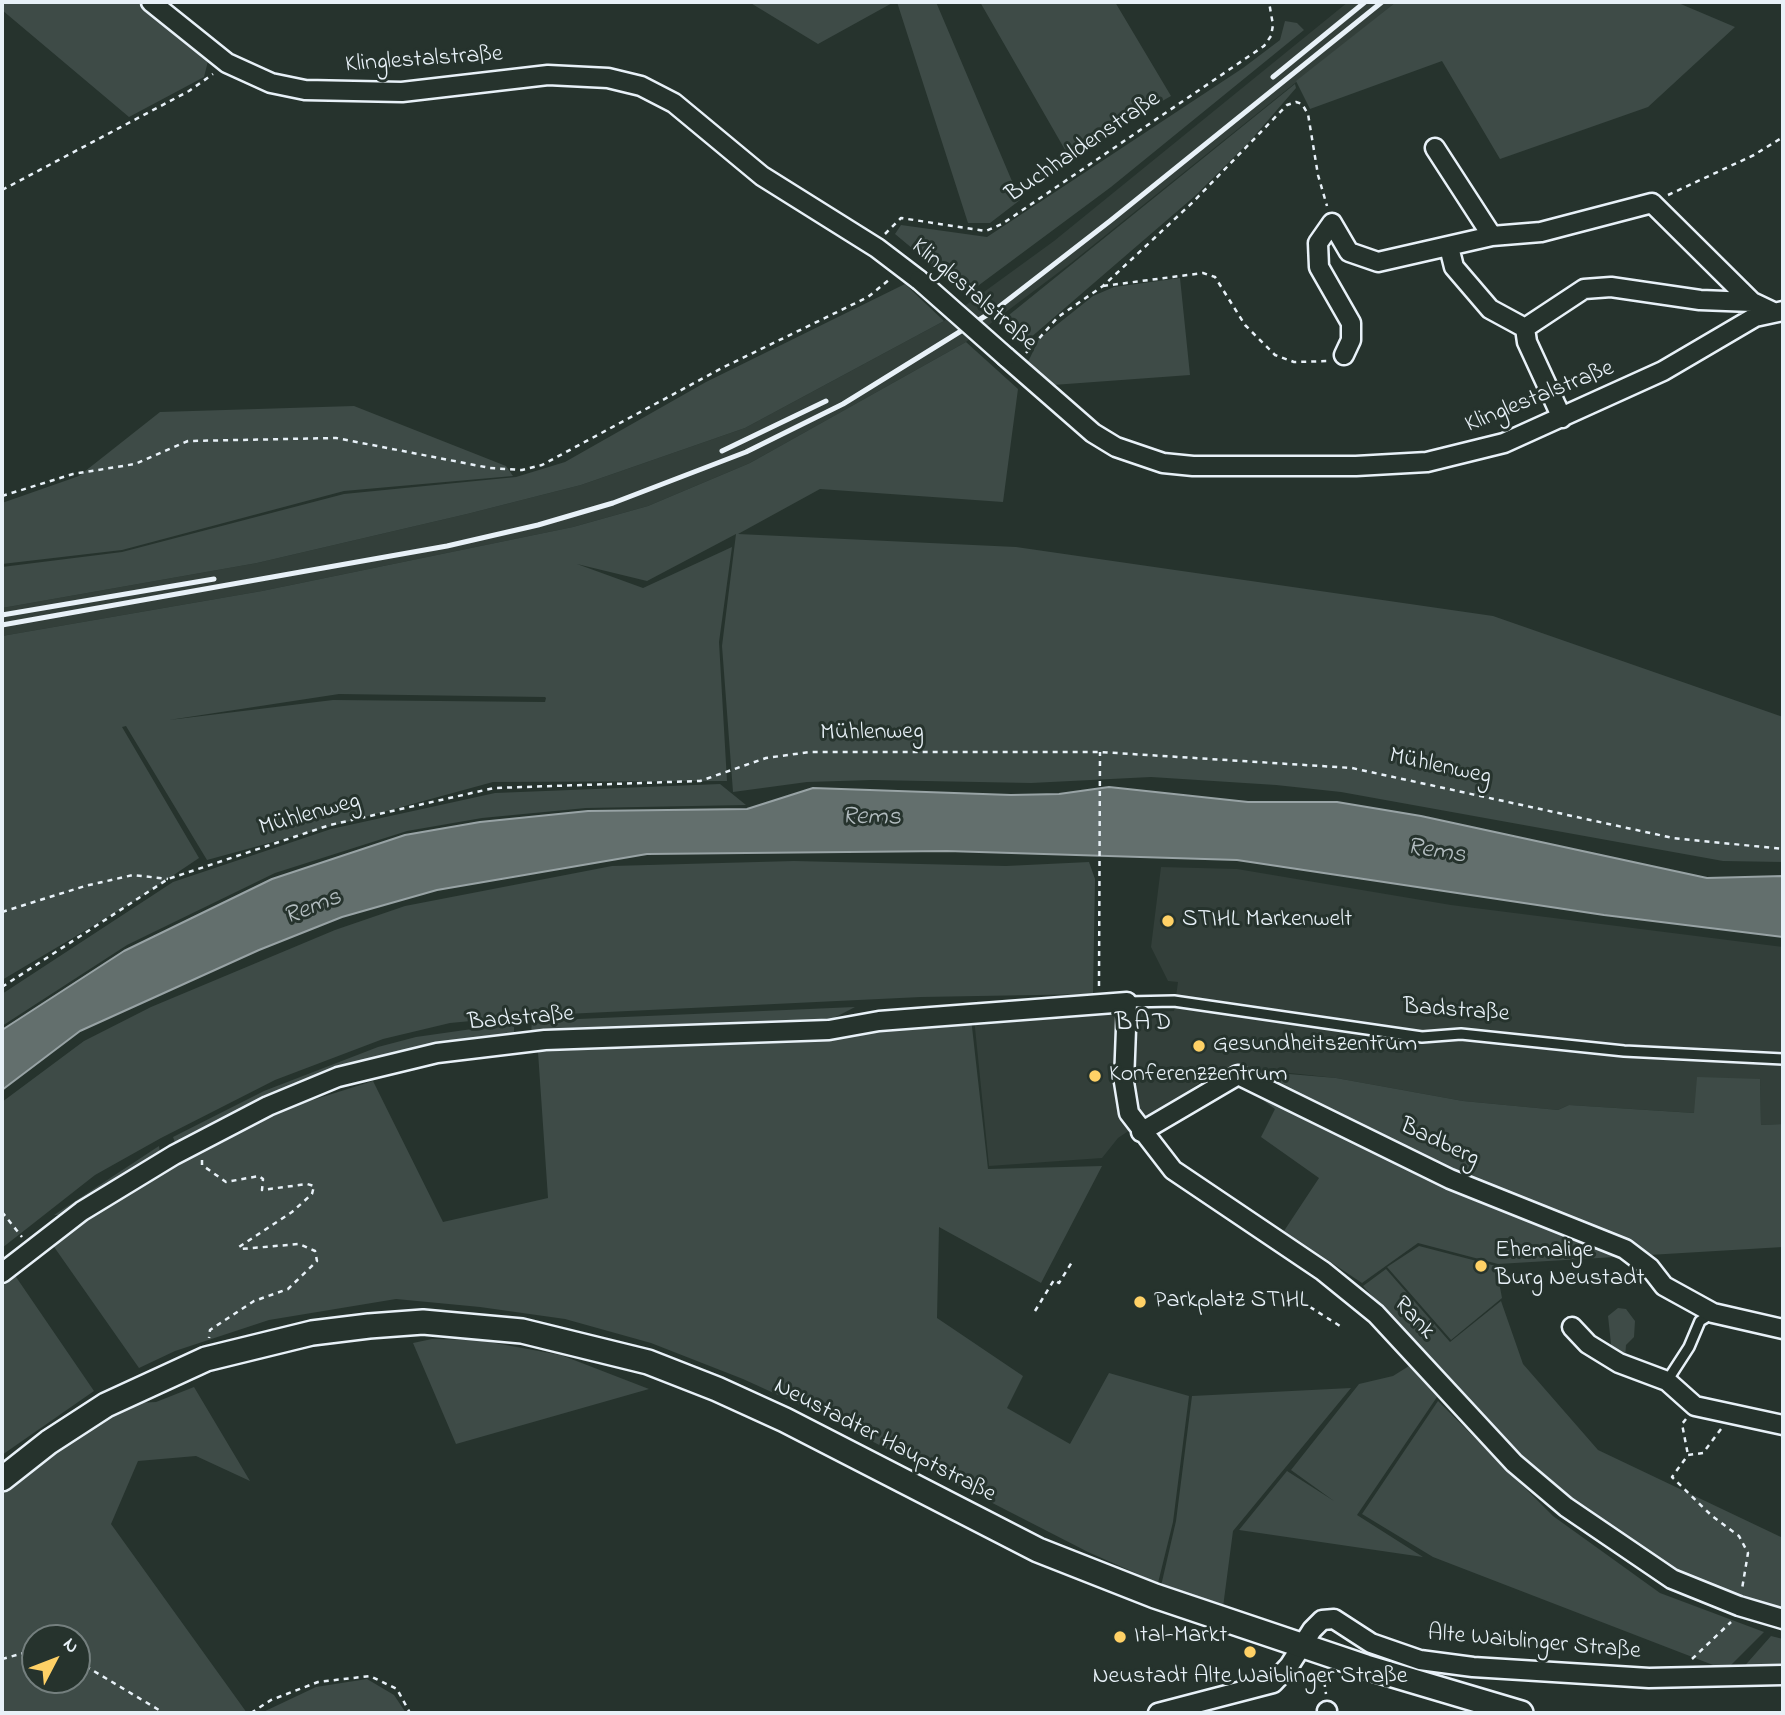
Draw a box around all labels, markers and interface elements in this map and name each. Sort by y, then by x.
street label: Klinglestalstraße [344,41,504,81]
street label: Buchhaldenstraße [1001,86,1167,210]
street label: Klinglestalstraße [904,233,1042,359]
street label: Klinglestalstraße [1461,355,1619,441]
street label: Mühlenweg [820,719,924,749]
street label: Mühlenweg [1386,743,1494,793]
street label: Mühlenweg [256,788,364,844]
water label: Rems [841,803,901,835]
water label: Rems [1404,833,1468,873]
water label: Rems [280,883,346,935]
place label: STIHL Markenwelt [1182,907,1352,935]
marker: STIHL Markenwelt [1160,913,1176,929]
street label: Badstraße [1402,994,1510,1030]
street label: Badstraße [467,1001,575,1039]
district label: BAD [1115,1009,1173,1041]
place label: Gesundheitszentrum [1213,1032,1417,1060]
marker: Gesundheitszentrum [1191,1038,1207,1054]
place label: Konferenzzentrum [1109,1062,1287,1090]
marker: Konferenzzentrum [1087,1068,1103,1084]
street label: Badberg [1395,1113,1483,1175]
place label: Ehemalige Burg Neustadt [1495,1238,1644,1294]
marker: Ehemalige Burg Neustadt [1473,1258,1489,1274]
place label: Parkplatz STIHL [1154,1288,1308,1316]
street label: Rank [1386,1291,1440,1347]
marker: Parkplatz STIHL [1132,1294,1148,1310]
street label: Neustadter Hauptstraße [768,1373,1000,1511]
street label: Alte Waiblinger Straße [1426,1620,1642,1668]
place label: Ital-Markt [1134,1623,1227,1651]
north arrow [21,1624,91,1694]
marker: Ital-Markt [1112,1629,1128,1645]
text: N [56,1632,85,1660]
marker: Neustadt Alte Waiblinger Straße [1242,1644,1258,1660]
place label: Neustadt Alte Waiblinger Straße [1092,1664,1408,1692]

